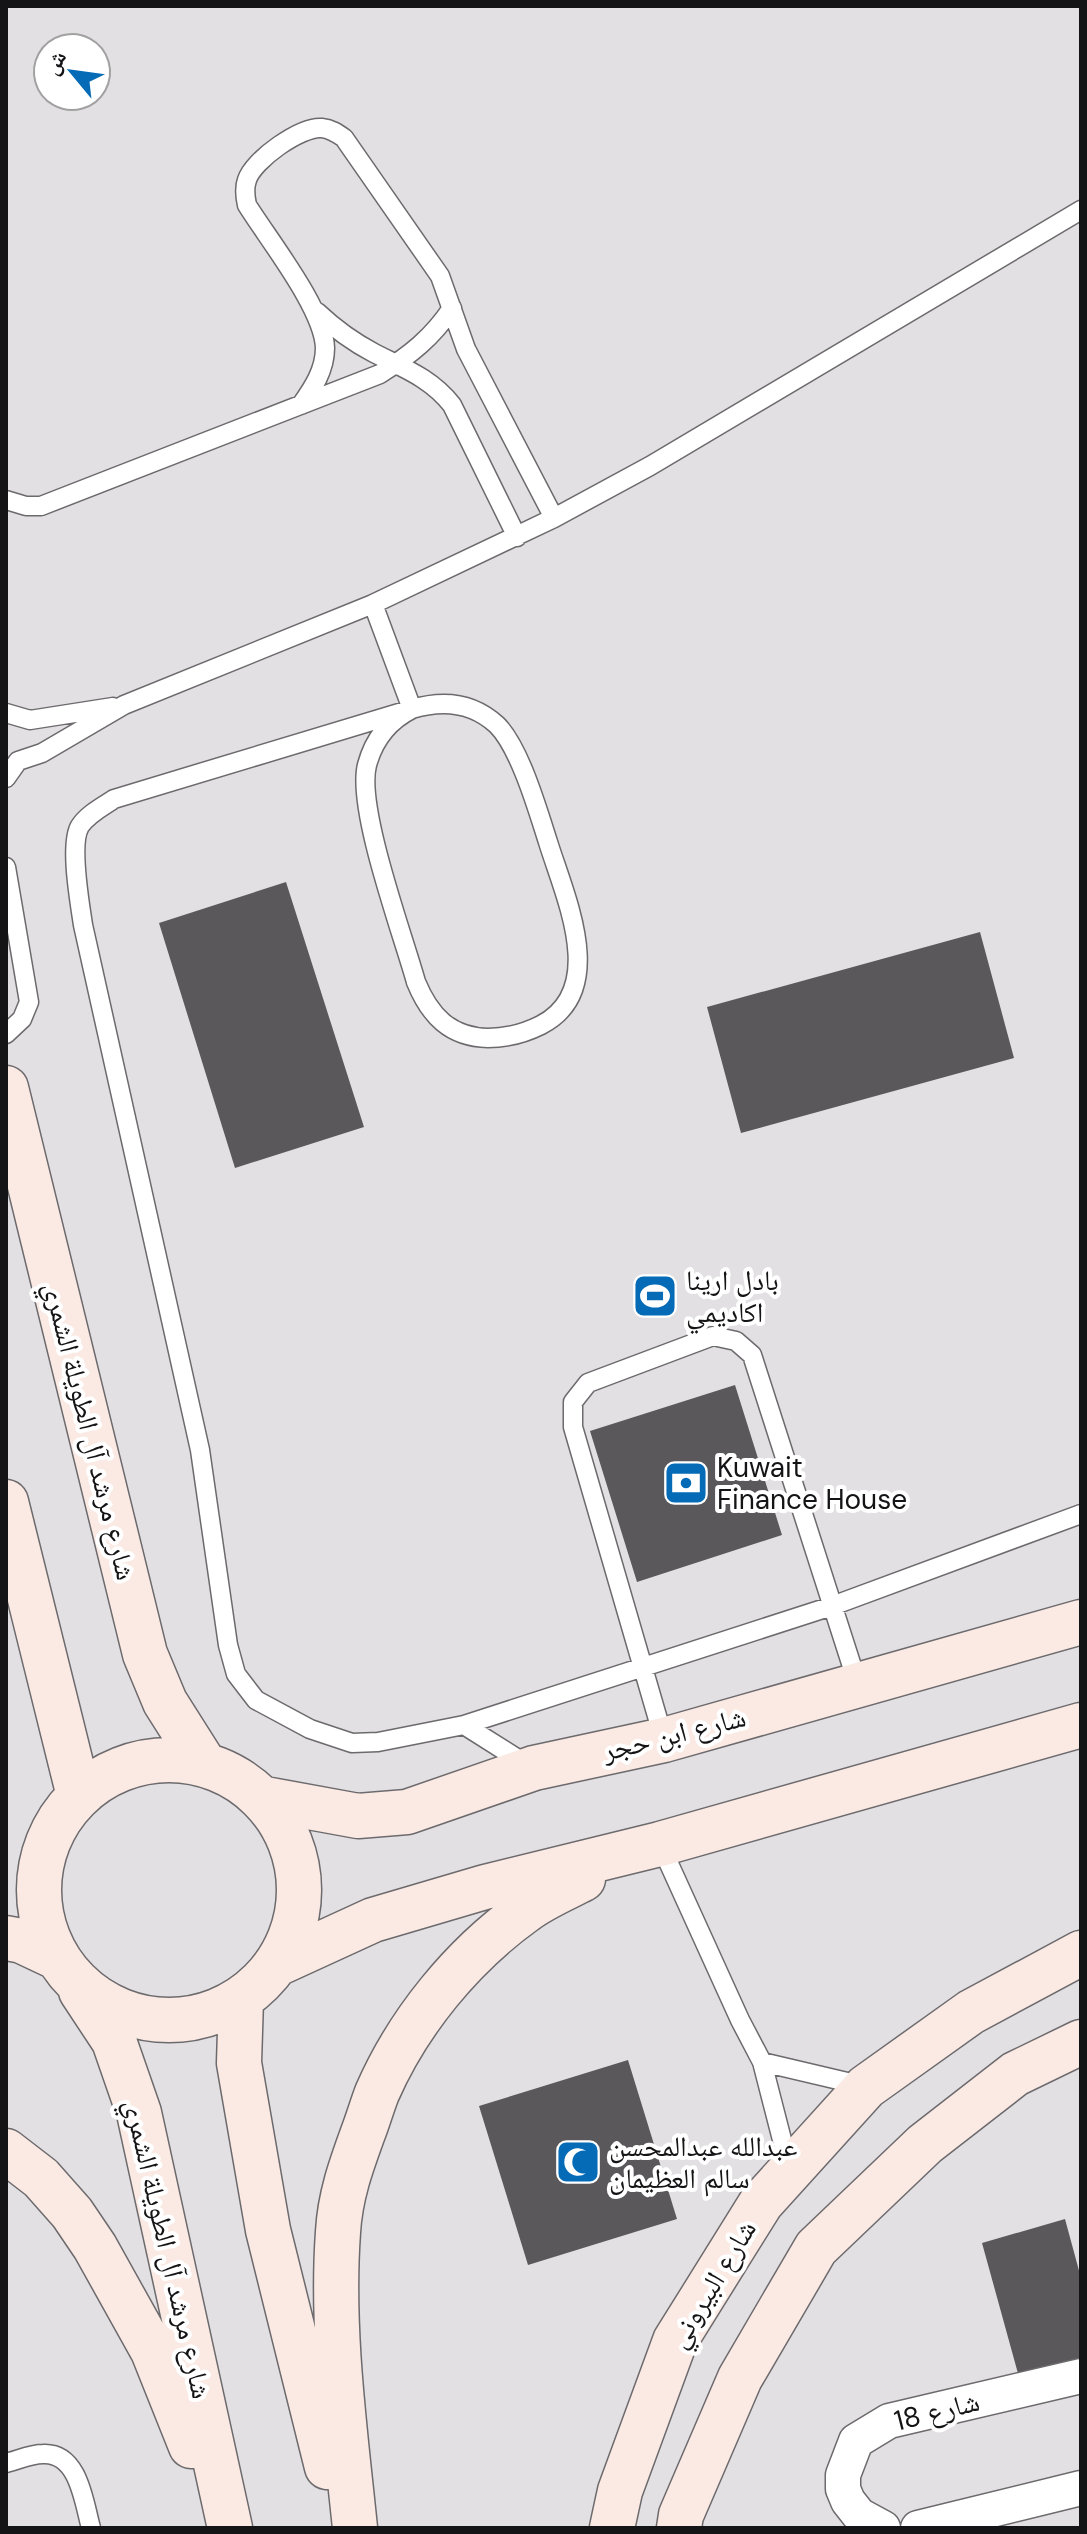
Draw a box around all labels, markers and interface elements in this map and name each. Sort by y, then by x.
north arrow [32,32,112,112]
text: ش [37,45,73,80]
place label: بادل ارينا اكاديمي [686,1262,779,1335]
sports icon: بادل ارينا اكاديمي [631,1272,679,1320]
street label: شارع مرشد آل الطويلة الشمري [31,1278,145,1585]
place label: Kuwait Finance House [717,1449,907,1518]
bank icon: Kuwait Finance House [662,1459,710,1507]
street label: شارع ابن حجر [597,1698,750,1770]
street label: شارع مرشد آل الطويلة الشمري [112,2096,220,2403]
place label: عبدالله عبدالمحسن سالم العظيمان [609,2128,798,2197]
mosque icon: عبدالله عبدالمحسن سالم العظيمان [554,2138,602,2186]
street label: شارع البيروني [659,2213,768,2357]
street label: شارع 18 [891,2383,983,2439]

